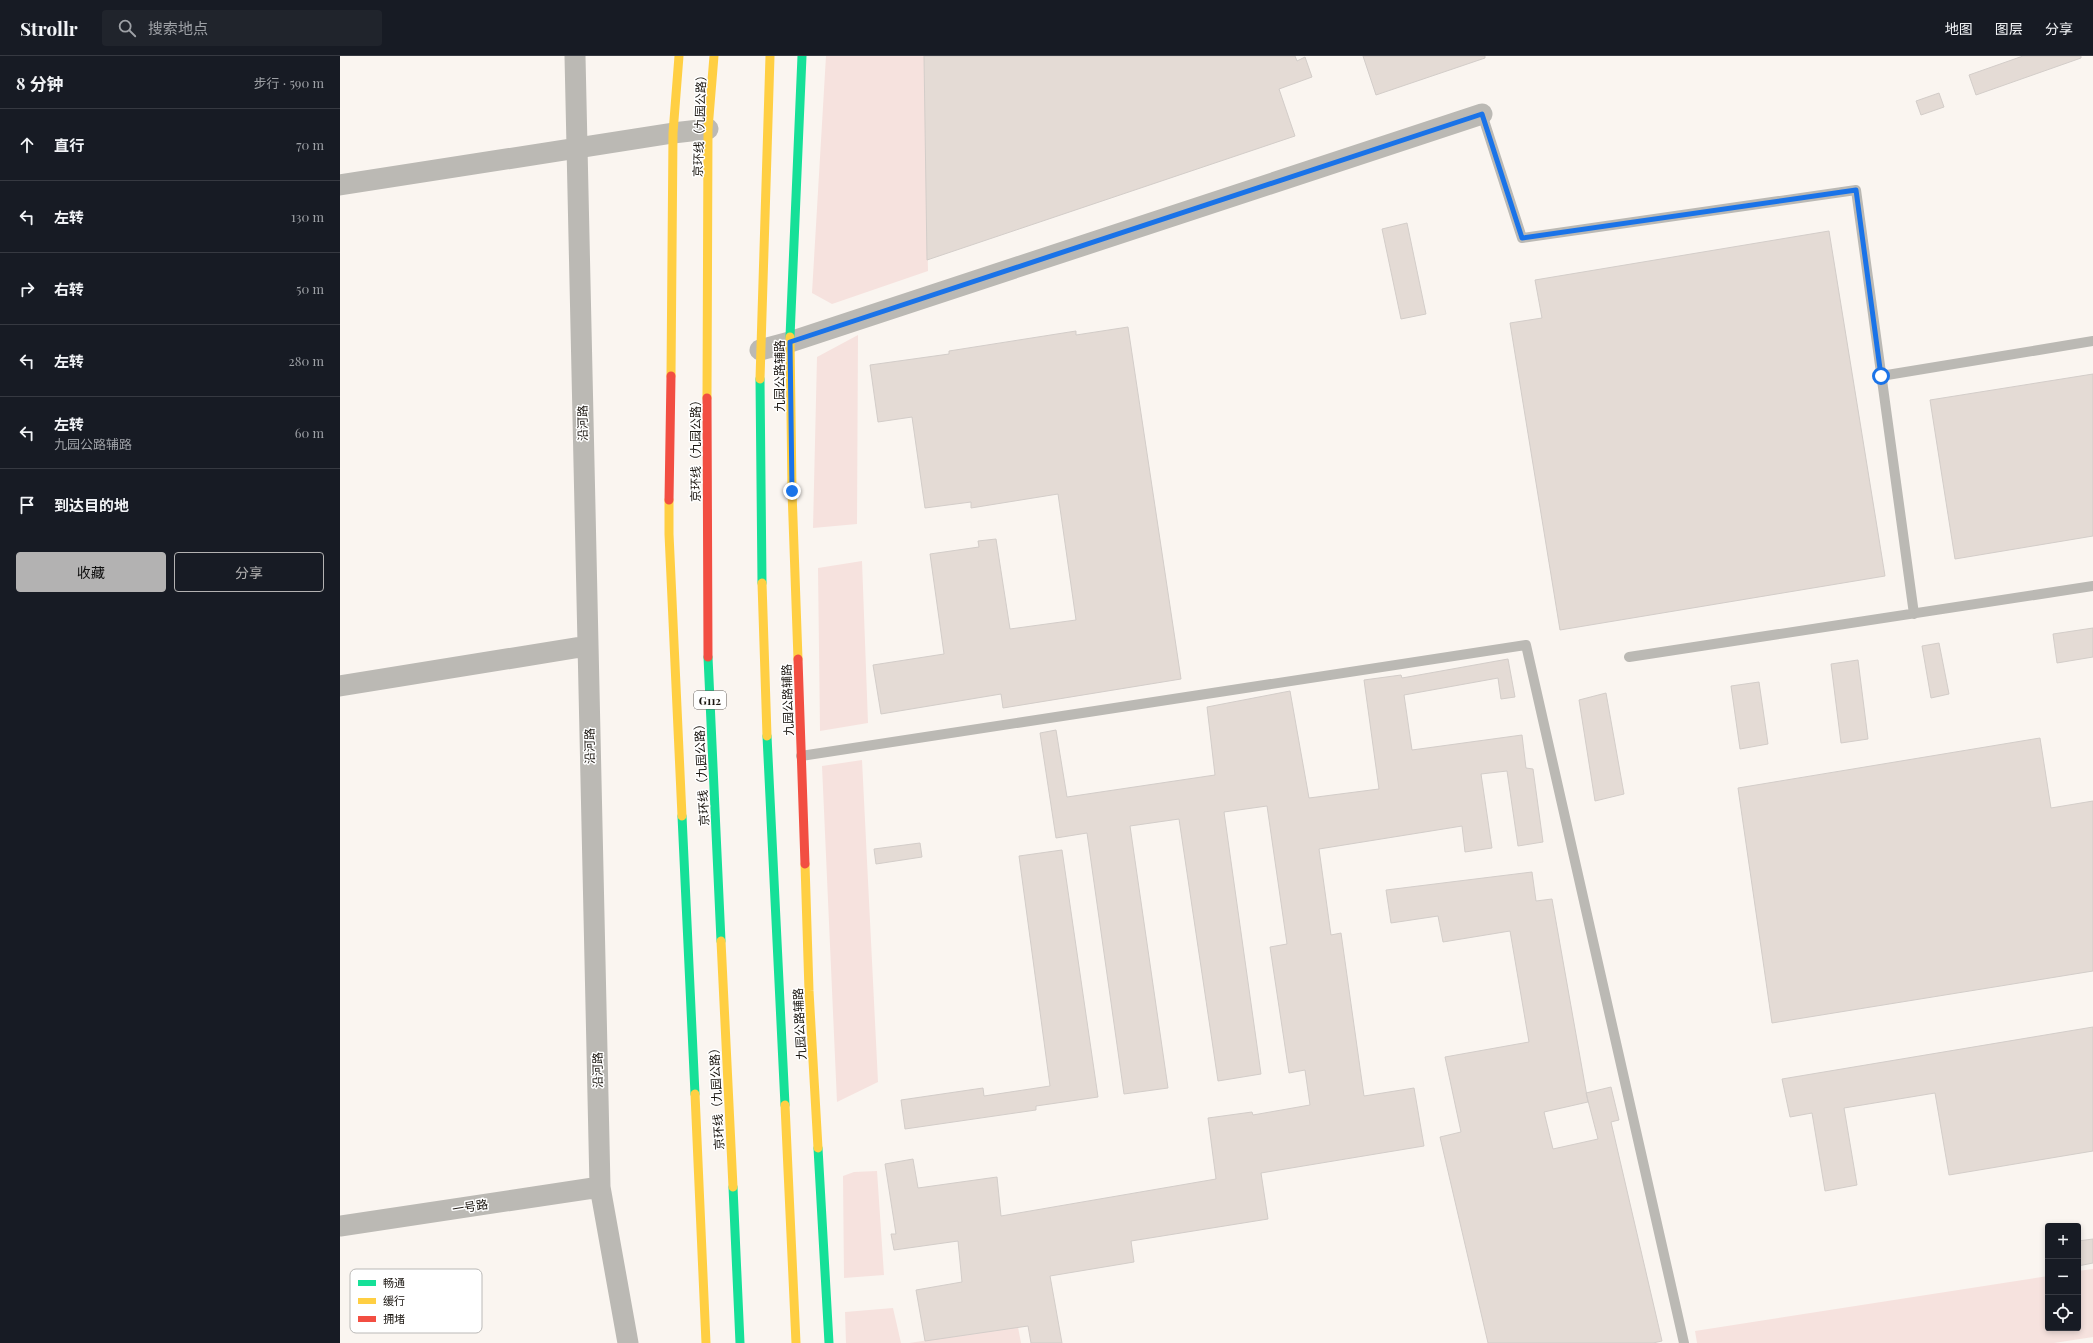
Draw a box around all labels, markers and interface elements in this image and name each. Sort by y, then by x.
search box [102,10,382,46]
text: Strollr [20,15,78,41]
icon: search [116,17,138,39]
text: 搜索地点 [148,18,208,38]
text: 地图 [1945,19,1973,38]
text: 图层 [1995,19,2023,38]
text: 分享 [2045,19,2073,38]
street label: 京环线（九园公路） [689,69,709,177]
text: 8 分钟 [16,72,64,94]
text: 步行 · 590 m [254,74,324,91]
icon: ahead [16,134,38,156]
text: 直行 [54,135,84,155]
text: 70 m [296,136,324,153]
icon: left [16,206,38,228]
text: 左转 [54,207,84,227]
text: 130 m [291,208,324,225]
icon: right [16,278,38,300]
text: 右转 [54,279,84,299]
text: 50 m [296,280,324,297]
street label: 九园公路辅路 [771,340,787,412]
icon: left [16,350,38,372]
text: 左转 [54,351,84,371]
text: 280 m [288,352,324,369]
route start [1872,367,1890,385]
street label: 京环线（九园公路） [687,394,703,502]
street label: 沿河路 [574,405,590,441]
text: 左转 [54,414,84,434]
icon: left [16,422,38,444]
text: 60 m [295,424,324,441]
text: 九园公路辅路 [54,435,132,452]
route end [783,482,801,500]
icon: arrive [16,494,38,516]
text: 到达目的地 [54,495,129,515]
button: 收藏 [16,552,166,592]
button: 分享 [174,552,324,592]
street label: 九园公路辅路 [778,664,796,736]
road number: G112 [694,691,726,709]
street label: 京环线（九园公路） [690,718,712,826]
street label: 沿河路 [581,728,597,764]
street label: 九园公路辅路 [789,988,809,1060]
street label: 京环线（九园公路） [705,1042,727,1150]
street label: 沿河路 [589,1052,605,1088]
street label: 一号路 [451,1195,489,1217]
map controls [2045,1223,2081,1331]
button: + [2045,1223,2081,1259]
button: − [2045,1259,2081,1295]
legend [350,1269,482,1333]
text: 畅通 [383,1275,405,1290]
text: 缓行 [383,1293,405,1308]
button: locate [2045,1295,2081,1331]
text: 拥堵 [383,1311,405,1326]

